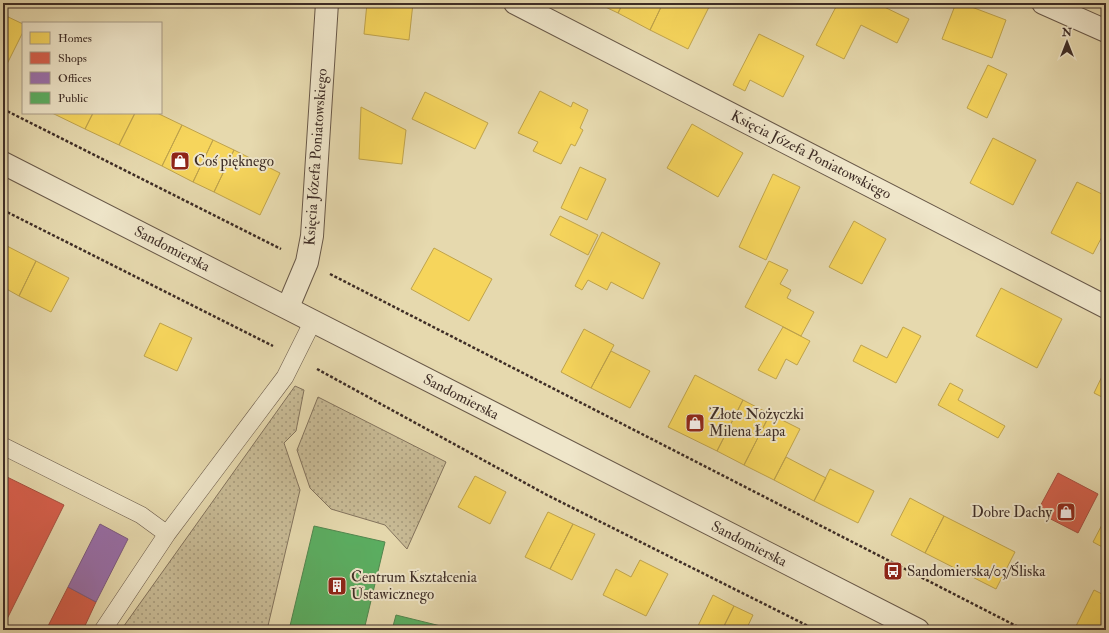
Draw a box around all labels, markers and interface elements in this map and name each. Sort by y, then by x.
legend [22,22,162,114]
north arrow [1047,22,1087,62]
text: N [1061,26,1073,39]
text: Homes [58,31,92,46]
text: Shops [58,51,87,66]
street label: Księcia Józefa Poniatowskiego [300,68,333,246]
text: Offices [58,71,91,86]
text: Public [58,91,88,106]
street label: Księcia Józefa Poniatowskiego [727,106,894,205]
shop icon: Coś pięknego [169,150,191,172]
place label: Coś pięknego [194,152,274,172]
street label: Sandomierska [131,222,214,277]
street label: Sandomierska [420,370,503,425]
place label: Złote Nożyczki Milena Łapa [709,405,804,442]
shop icon: Złote Nożyczki Milena Łapa [684,412,706,434]
shop icon: Dobre Dachy [1055,501,1077,523]
place label: Dobre Dachy [972,503,1052,522]
street label: Sandomierska [708,517,791,572]
bus stop icon: Sandomierska/03/Śliska [882,560,904,582]
place label: Sandomierska/03/Śliska [907,561,1046,581]
place label: Centrum Kształcenia Ustawicznego [351,568,478,604]
building icon: Centrum Kształcenia Ustawicznego [326,575,348,597]

